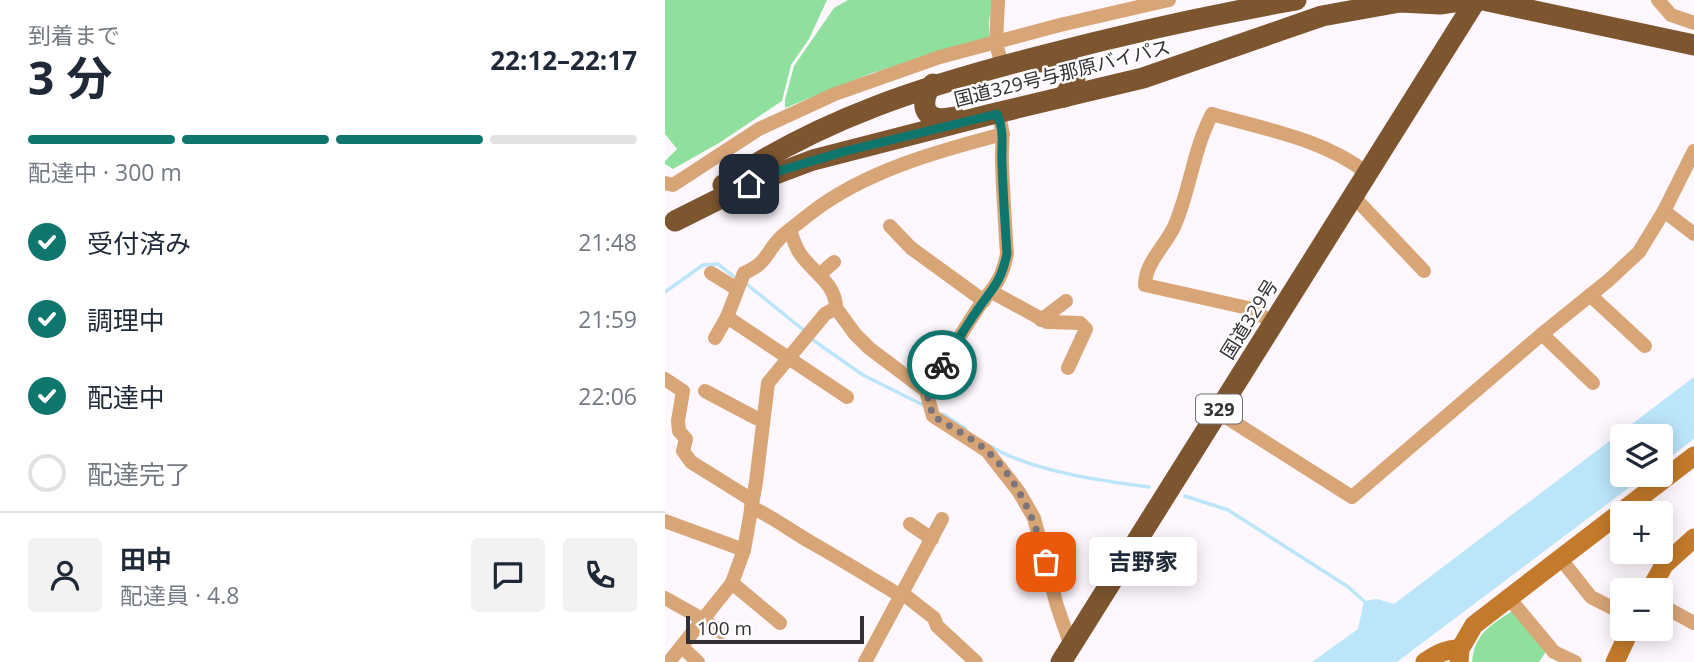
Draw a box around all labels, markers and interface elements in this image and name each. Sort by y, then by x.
text: 到着まで [28,19,120,51]
street label: 国道329号与那原バイパス [951,34,1173,112]
text: 22:12–22:17 [490,42,637,78]
text: 3 分 [28,46,112,108]
pin [719,154,779,214]
text: 配達中 · 300 m [28,156,182,188]
icon: home [730,165,768,203]
icon: check [28,223,66,261]
text: 受付済み [87,225,191,261]
text: 21:48 [578,226,637,258]
street label: 国道329号 [1214,274,1284,364]
icon: check [28,300,66,338]
text: 調理中 [87,302,165,338]
text: 21:59 [578,303,637,335]
courier [907,330,977,400]
icon: bike [923,346,961,384]
icon: check [28,377,66,415]
text: 配達中 [87,379,165,415]
text: 22:06 [578,380,637,412]
road number: 329 [1196,394,1242,424]
map controls [1610,424,1673,641]
button: layers [1610,424,1673,487]
text: 配達完了 [87,456,191,492]
button: + [1610,501,1673,564]
pin [1016,532,1076,592]
button: person [28,538,102,612]
button: chat [471,538,545,612]
button: phone [563,538,637,612]
callout: 吉野家 [1088,538,1197,586]
text: 田中 [120,541,172,577]
icon: bag [1027,543,1065,581]
text: 吉野家 [1109,545,1178,577]
button: − [1610,578,1673,641]
text: 配達員 · 4.8 [120,579,239,611]
scale bar [686,613,865,645]
text: 100 m [697,615,752,641]

